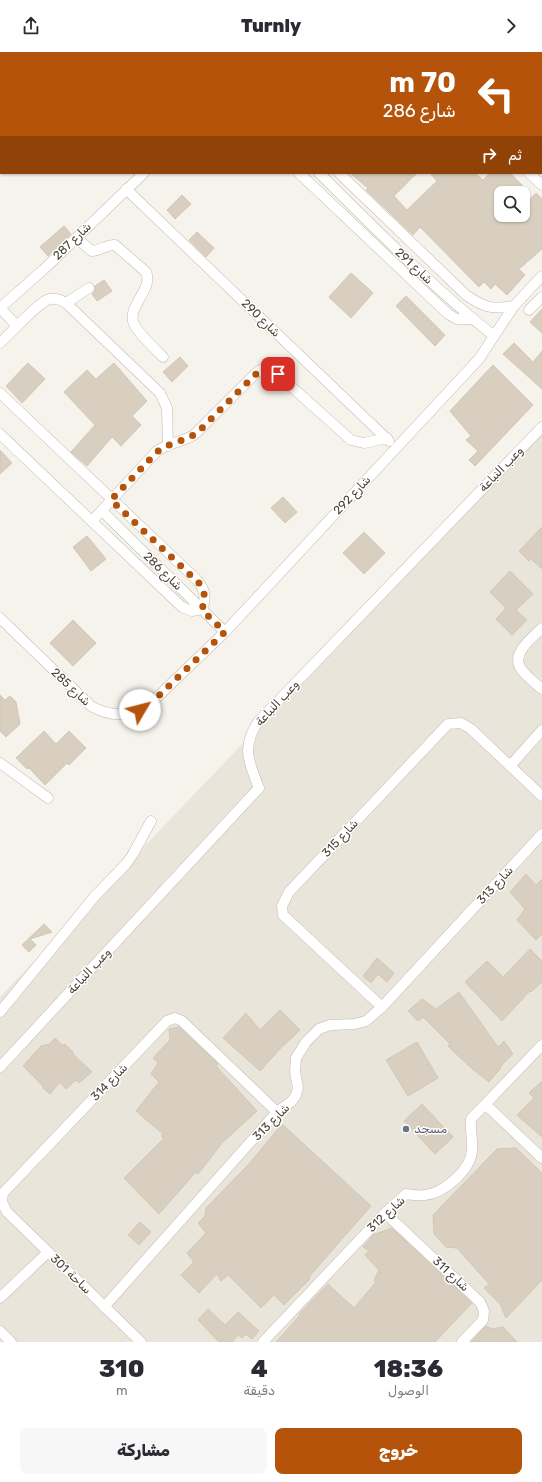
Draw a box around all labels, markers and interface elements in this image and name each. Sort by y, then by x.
icon: share [20,15,42,37]
text: Turnly [241,15,301,37]
icon: forward [500,15,522,37]
text: 70 m [389,66,456,99]
icon: left [470,68,522,120]
text: شارع 286 [383,100,456,122]
icon: right [478,144,500,166]
text: ثم [508,146,522,164]
map controls [494,186,530,222]
button: search [494,186,530,222]
street label: شارع 287 [50,219,95,264]
street label: شارع 291 [391,245,436,288]
street label: شارع 290 [237,296,283,341]
pin [261,357,295,391]
icon: arrive [267,363,289,385]
street label: وعب النباعة [476,443,527,495]
street label: شارع 292 [330,473,375,519]
street label: شارع 286 [139,549,185,594]
street label: شارع 285 [47,665,94,710]
street label: وعب النباعة [252,677,303,730]
position arrow [119,689,161,731]
street label: شارع 315 [319,816,362,861]
street label: شارع 313 [474,863,517,908]
street label: وعب النباعة [64,945,115,998]
street label: شارع 314 [88,1060,132,1105]
street label: شارع 313 [250,1101,294,1145]
place label: مسجد [414,1122,447,1136]
marker: مسجد [401,1124,411,1134]
street label: شارع 312 [364,1193,409,1236]
street label: ساحة 301 [48,1251,94,1297]
street label: شارع 311 [429,1254,472,1296]
text: 310 [99,1355,145,1383]
text: 4 [251,1355,268,1383]
text: 18:36 [374,1355,443,1383]
text: m [116,1383,128,1398]
text: دقيقة [243,1383,275,1398]
text: الوصول [388,1383,429,1398]
button: مشاركة [20,1428,267,1474]
button: خروج [275,1428,522,1474]

